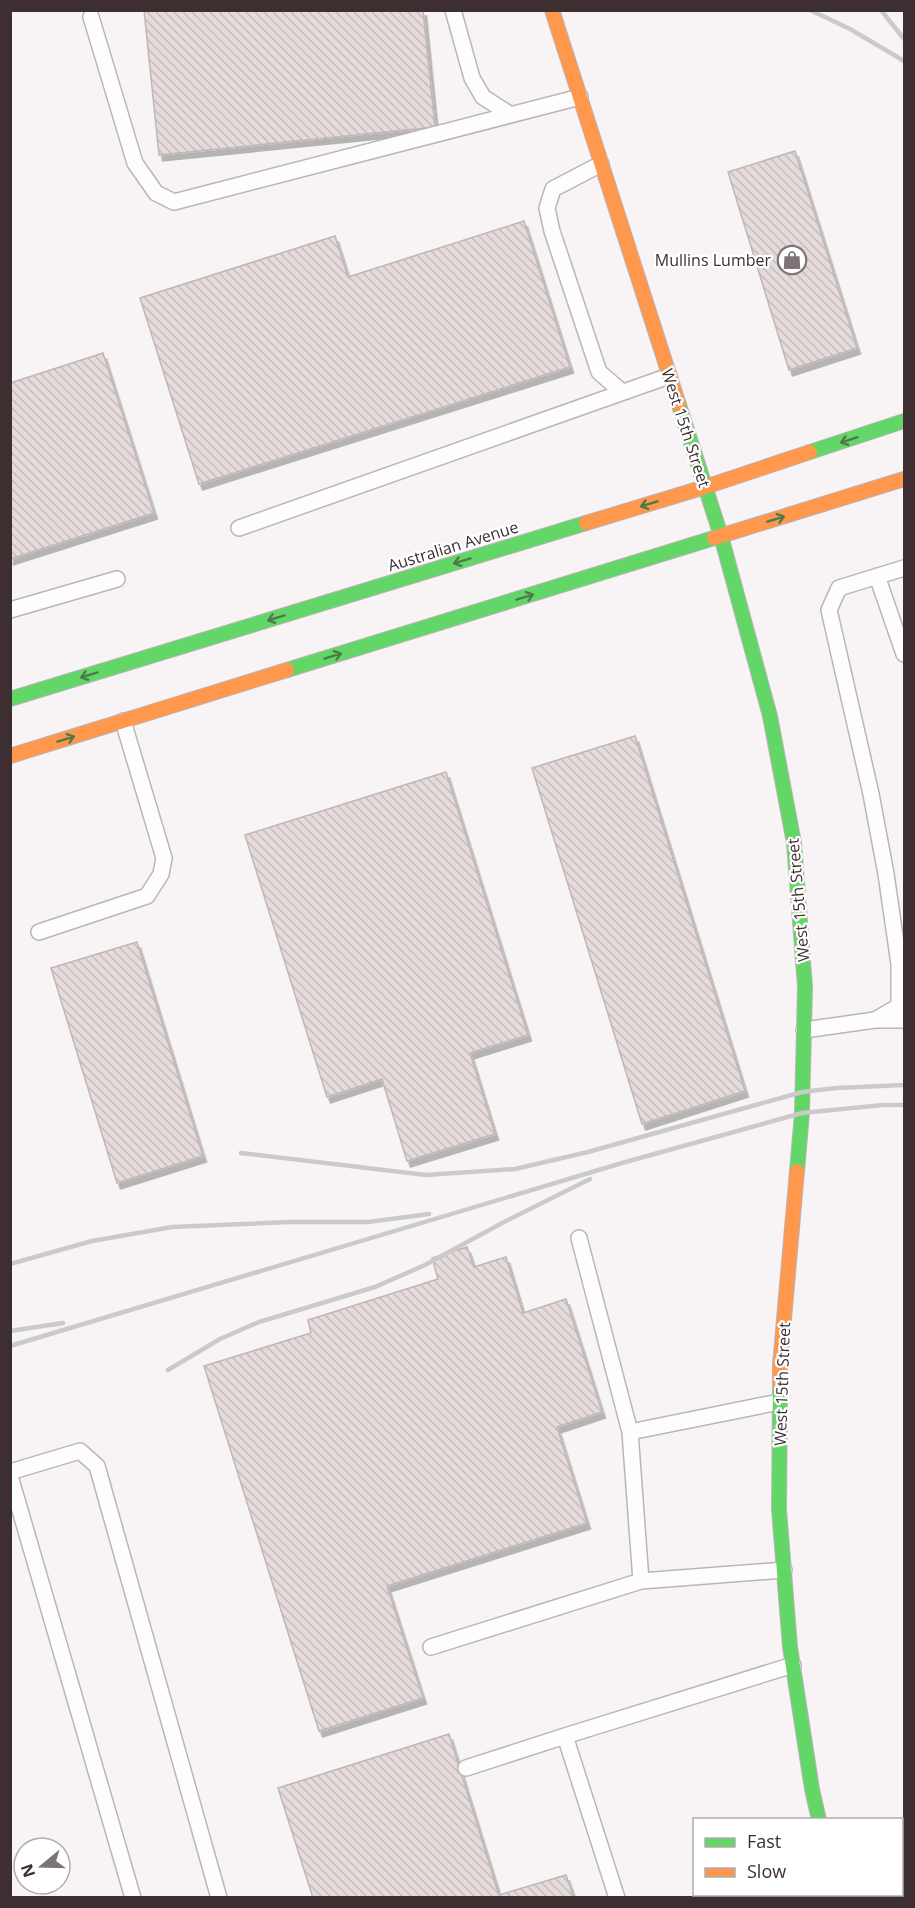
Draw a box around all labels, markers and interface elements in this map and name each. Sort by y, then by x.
shop icon: Mullins Lumber [776,244,808,276]
place label: Mullins Lumber [655,249,771,271]
street label: West 15th Street [656,366,716,491]
one-way arrow [840,435,859,446]
one-way arrow [640,499,659,510]
one-way arrow [766,513,785,524]
street label: Australian Avenue [385,516,521,576]
one-way arrow [453,556,472,567]
one-way arrow [515,590,534,601]
one-way arrow [267,613,286,624]
one-way arrow [323,650,342,661]
one-way arrow [80,670,99,681]
one-way arrow [56,733,75,744]
street label: West 15th Street [782,837,814,963]
street label: West 15th Street [769,1321,795,1446]
legend [693,1818,903,1896]
text: Fast [747,1829,781,1853]
north arrow [12,1836,72,1896]
text: Slow [747,1859,786,1883]
text: N [15,1861,40,1881]

